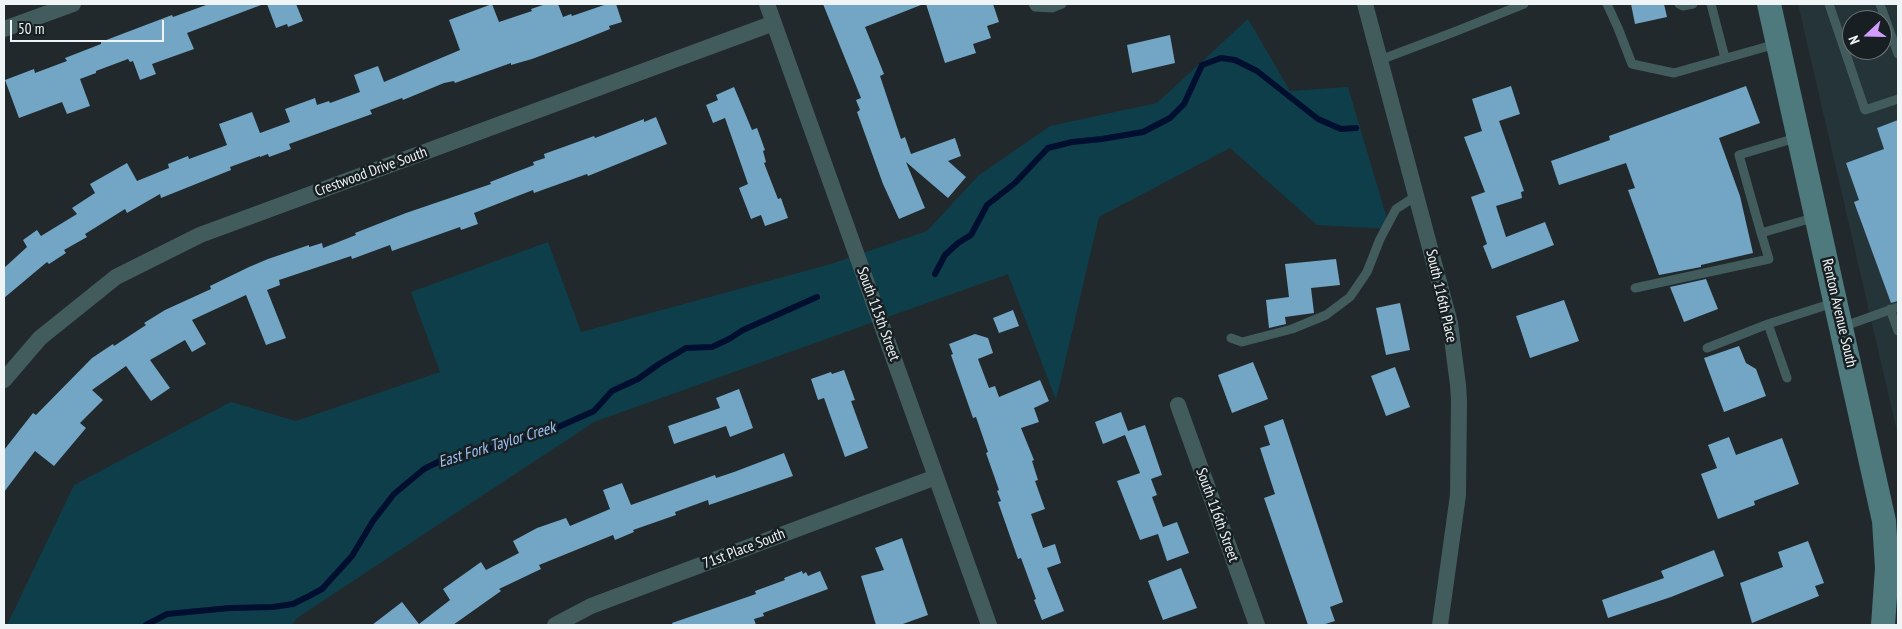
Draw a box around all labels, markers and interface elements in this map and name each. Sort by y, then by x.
scale bar [12,10,166,42]
north arrow [1842,10,1892,60]
text: 50 m [18,19,44,38]
text: N [1844,33,1864,47]
street label: Crestwood Drive South [312,143,430,201]
street label: South 116th Place [1422,248,1460,344]
street label: Renton Avenue South [1818,257,1860,369]
street label: South 115th Street [853,265,903,363]
water label: East Fork Taylor Creek [436,418,558,472]
street label: South 116th Street [1192,466,1242,564]
street label: 71st Place South [700,525,788,573]

